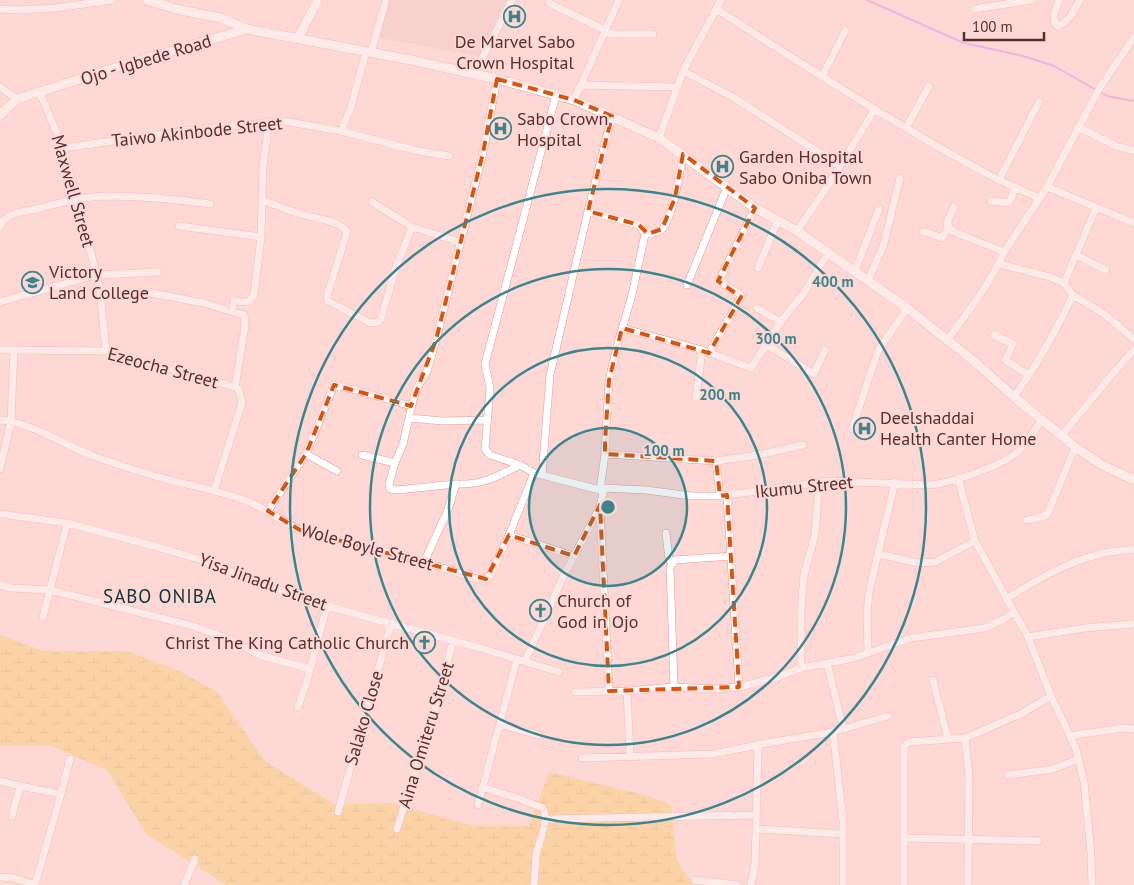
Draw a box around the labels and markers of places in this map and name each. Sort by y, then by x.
hospital icon: De Marvel Sabo Crown Hospital [503,5,527,29]
place label: De Marvel Sabo Crown Hospital [455,30,575,74]
place label: Sabo Crown Hospital [517,107,608,151]
hospital icon: Sabo Crown Hospital [489,117,513,141]
place label: Garden Hospital Sabo Oniba Town [739,145,872,189]
hospital icon: Garden Hospital Sabo Oniba Town [711,155,735,179]
place label: Victory Land College [48,260,149,304]
school or university icon: Victory Land College [21,270,45,294]
place label: Deelshaddai Health Canter Home [880,406,1036,450]
hospital icon: Deelshaddai Health Canter Home [852,416,876,440]
centre of rings [599,498,617,516]
place label: Church of God in Ojo [557,589,638,633]
church icon: Church of God in Ojo [529,599,553,623]
place label: Christ The King Catholic Church [165,631,409,654]
church icon: Christ The King Catholic Church [413,631,437,655]

